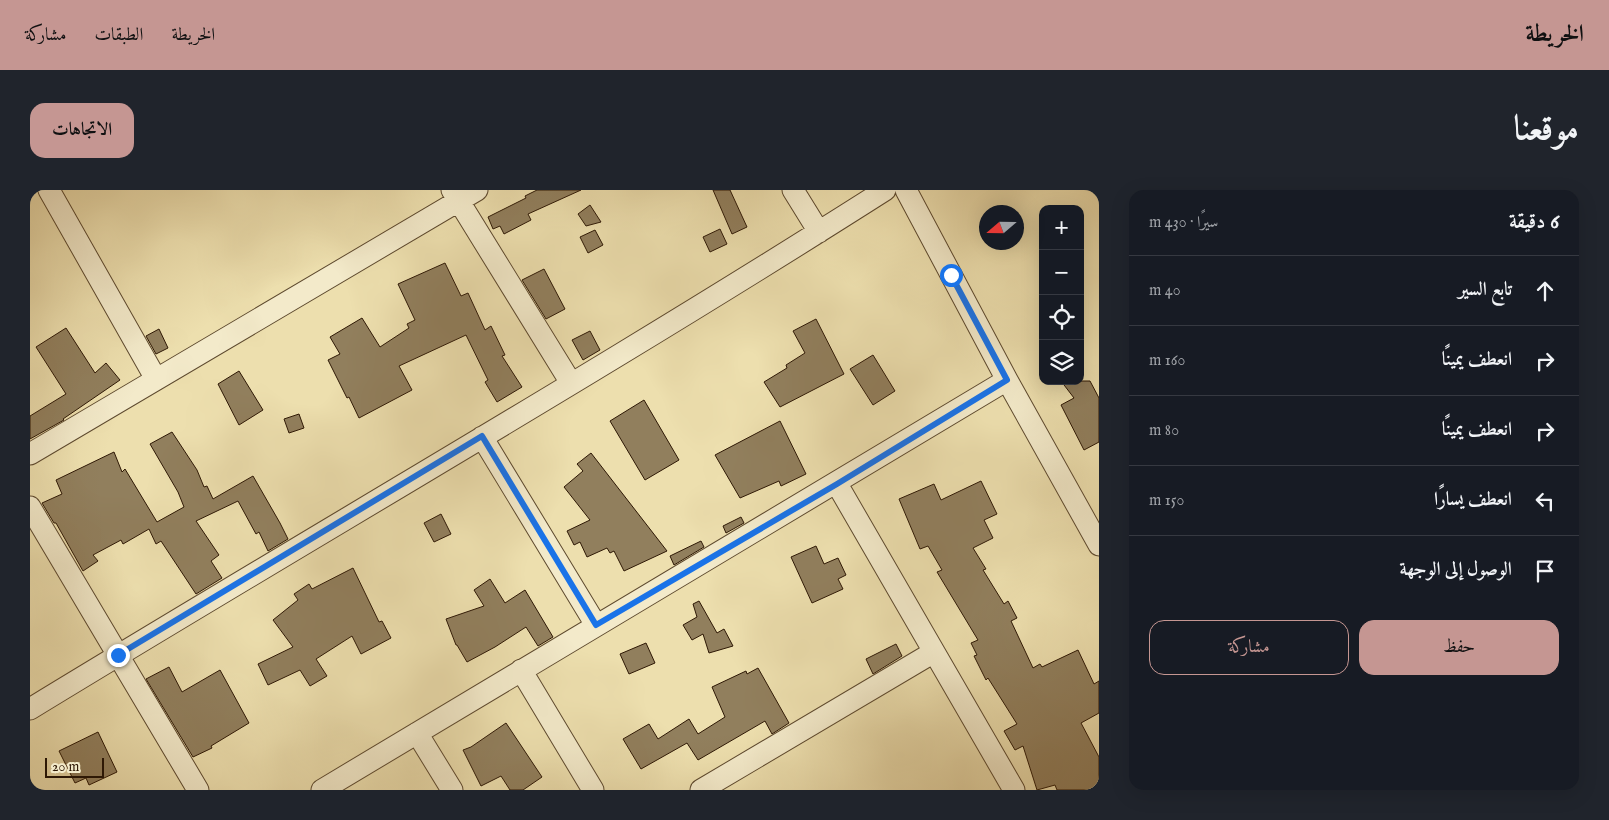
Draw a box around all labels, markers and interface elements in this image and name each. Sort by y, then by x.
text: الخريطة [1526,19,1584,50]
text: مشاركة [25,24,66,47]
text: الطبقات [94,24,143,47]
text: الخريطة [171,24,215,47]
button: الاتجاهات [30,103,134,158]
text: موقعنا [1514,107,1579,152]
north arrow [979,205,1024,250]
map controls [1039,205,1084,385]
button: + [1039,205,1084,250]
text: 6 دقيقة [1509,209,1559,236]
text: سيرًا · 430 m [1149,213,1218,233]
button: − [1039,250,1084,295]
route start [940,264,963,287]
icon: ahead [1531,277,1559,305]
text: تابع السير [1458,278,1512,302]
text: 40 m [1149,281,1181,301]
button: locate [1039,295,1084,340]
button: layers [1039,340,1084,385]
icon: right [1531,347,1559,375]
text: انعطف يمينًا [1442,348,1512,372]
text: 160 m [1149,351,1185,371]
icon: right [1531,417,1559,445]
text: انعطف يمينًا [1442,418,1512,442]
text: 80 m [1149,421,1179,441]
icon: left [1531,487,1559,515]
text: انعطف يسارًا [1434,488,1512,512]
text: 150 m [1149,491,1184,511]
icon: arrive [1531,557,1559,585]
text: الوصول إلى الوجهة [1400,558,1512,582]
button: مشاركة [1149,620,1349,675]
button: حفظ [1359,620,1559,675]
route end [107,644,130,667]
scale bar [45,755,104,778]
text: 20 m [52,758,79,776]

